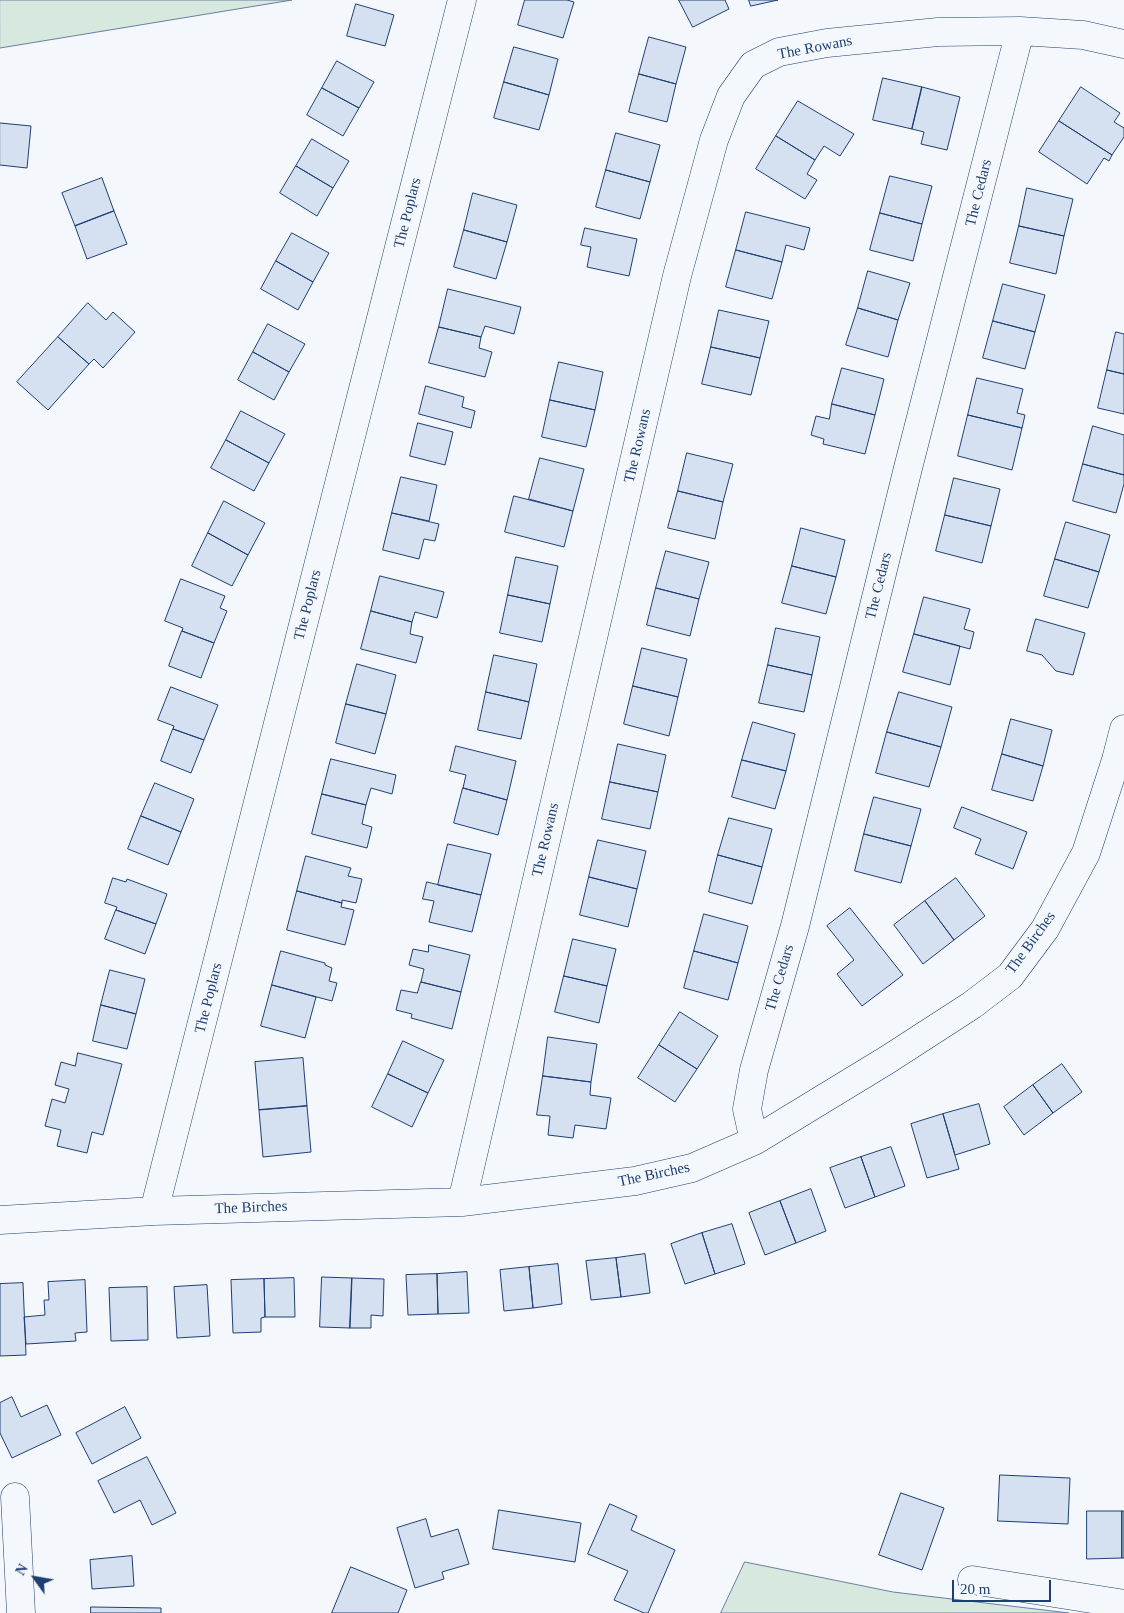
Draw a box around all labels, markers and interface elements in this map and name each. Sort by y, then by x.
street label: The Rowans [776,32,854,64]
street label: The Cedars [962,157,996,229]
street label: The Poplars [391,176,425,250]
street label: The Rowans [621,407,655,485]
street label: The Cedars [862,550,896,622]
street label: The Poplars [291,568,325,642]
street label: The Rowans [529,801,563,879]
street label: The Birches [1002,908,1060,978]
street label: The Cedars [762,942,798,1014]
street label: The Poplars [192,961,226,1035]
street label: The Birches [616,1159,692,1191]
street label: The Birches [214,1198,288,1218]
north arrow [10,1553,60,1603]
text: N [13,1562,31,1578]
scale bar [954,1570,1053,1602]
text: 20 m [960,1581,990,1597]

